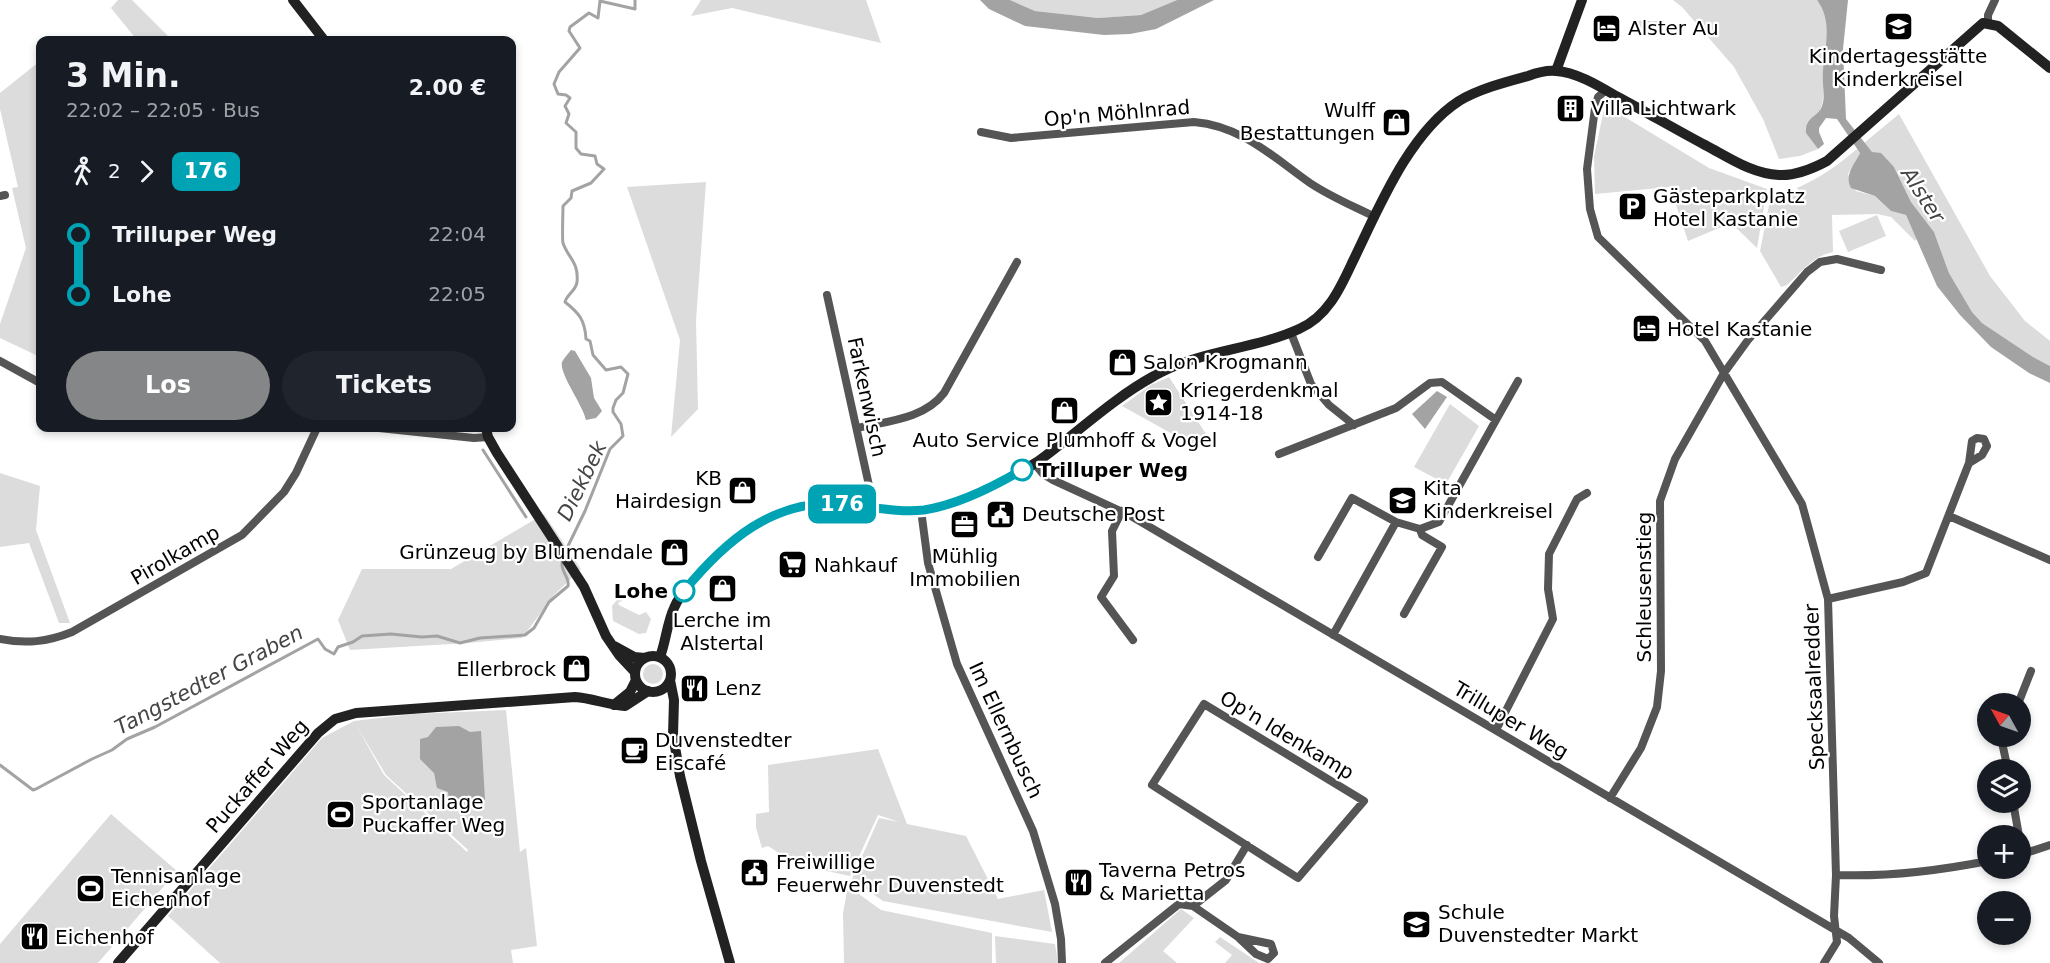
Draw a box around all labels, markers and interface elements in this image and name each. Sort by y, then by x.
school or university icon: Kindertagesstätte Kinderkreisel [1882,10,1914,42]
hotel icon: Alster Au [1591,12,1623,44]
place label: Alster Au [1628,16,1719,40]
place label: Kindertagesstätte Kinderkreisel [1809,44,1987,91]
text: 3 Min. [66,56,181,95]
text: 2.00 € [409,75,486,100]
building icon: Villa Lichtwark [1554,92,1586,124]
street label: Op'n Möhlnrad [1043,95,1191,131]
place label: Villa Lichtwark [1591,96,1737,120]
text: 22:02 – 22:05 · Bus [66,98,260,122]
place label: Wulff Bestattungen [1240,98,1376,145]
shop icon: Wulff Bestattungen [1380,106,1412,138]
icon: walk [66,155,99,188]
icon: forward [130,155,163,188]
text: 2 [108,159,121,183]
text: 176 [184,159,228,183]
water label: Alster [1895,161,1950,228]
place label: Gästeparkplatz Hotel Kastanie [1653,184,1805,231]
parking icon: Gästeparkplatz Hotel Kastanie [1616,191,1648,223]
text: Trilluper Weg [112,222,277,247]
text: 22:04 [428,222,486,246]
text: Lohe [112,282,172,307]
text: 22:05 [428,282,486,306]
hotel icon: Hotel Kastanie [1630,313,1662,345]
place label: Hotel Kastanie [1667,317,1812,341]
street label: Farkenwisch [843,335,891,459]
shop icon: Salon Krogmann [1106,346,1138,378]
place label: Salon Krogmann [1143,350,1308,374]
button: Los [66,351,270,420]
button: Tickets [282,351,486,420]
place label: Kriegerdenkmal 1914-18 [1180,378,1339,425]
place icon: Kriegerdenkmal 1914-18 [1143,386,1175,418]
shop icon: Auto Service Plumhoff & Vogel [1049,394,1081,426]
place label: Auto Service Plumhoff & Vogel [913,428,1217,452]
water label: Diekbek [552,437,612,525]
place label: Trilluper Weg [1038,458,1188,482]
marker: Trilluper Weg [1011,459,1033,481]
place label: KB Hairdesign [615,466,722,513]
shop icon: KB Hairdesign [727,474,759,506]
place label: Kita Kinderkreisel [1423,476,1553,523]
line badge: 176 [808,484,876,524]
school or university icon: Kita Kinderkreisel [1386,484,1418,516]
text: 176 [820,492,864,516]
public building icon: Deutsche Post [985,498,1017,530]
place label: Deutsche Post [1022,502,1165,526]
office icon: Mühlig Immobilien [949,509,981,541]
street label: Schleusenstieg [1632,511,1656,663]
street label: Pirolkamp [126,520,224,590]
shop icon: Grünzeug by Blumendale [658,536,690,568]
place label: Grünzeug by Blumendale [399,540,653,564]
place label: Mühlig Immobilien [909,544,1021,591]
supermarket icon: Nahkauf [777,549,809,581]
place label: Nahkauf [814,553,898,577]
shop icon: Lerche im Alstertal [706,573,738,605]
place label: Lohe [614,579,668,603]
marker: Lohe [673,580,695,602]
street label: Specksaalredder [1799,602,1829,771]
place label: Lerche im Alstertal [673,608,771,655]
water label: Tangstedter Graben [111,620,307,740]
shop icon: Ellerbrock [561,653,593,685]
place label: Ellerbrock [456,657,556,681]
street label: Im Ellernbusch [964,658,1048,802]
restaurant icon: Lenz [678,672,710,704]
place label: Lenz [715,676,761,700]
street label: Trilluper Weg [1448,676,1573,764]
street label: Op'n Idenkamp [1216,686,1358,784]
north arrow [1977,693,2031,747]
map controls [1977,693,2031,945]
street label: Puckaffer Weg [201,714,313,838]
place label: Duvenstedter Eiscafé [655,728,792,775]
cafe icon: Duvenstedter Eiscafé [618,735,650,767]
button: layers [1977,759,2031,813]
place label: Sportanlage Puckaffer Weg [362,790,505,837]
sports icon: Sportanlage Puckaffer Weg [325,798,357,830]
button: + [1977,825,2031,879]
place label: Freiwillige Feuerwehr Duvenstedt [776,850,1004,897]
public building icon: Freiwillige Feuerwehr Duvenstedt [739,857,771,889]
place label: Taverna Petros & Marietta [1098,858,1245,905]
place label: Tennisanlage Eichenhof [110,864,241,911]
restaurant icon: Taverna Petros & Marietta [1062,866,1094,898]
sports icon: Tennisanlage Eichenhof [74,872,106,904]
button: − [1977,891,2031,945]
place label: Schule Duvenstedter Markt [1438,900,1638,947]
school or university icon: Schule Duvenstedter Markt [1401,908,1433,940]
restaurant icon: Eichenhof [18,921,50,953]
place label: Eichenhof [55,925,155,949]

